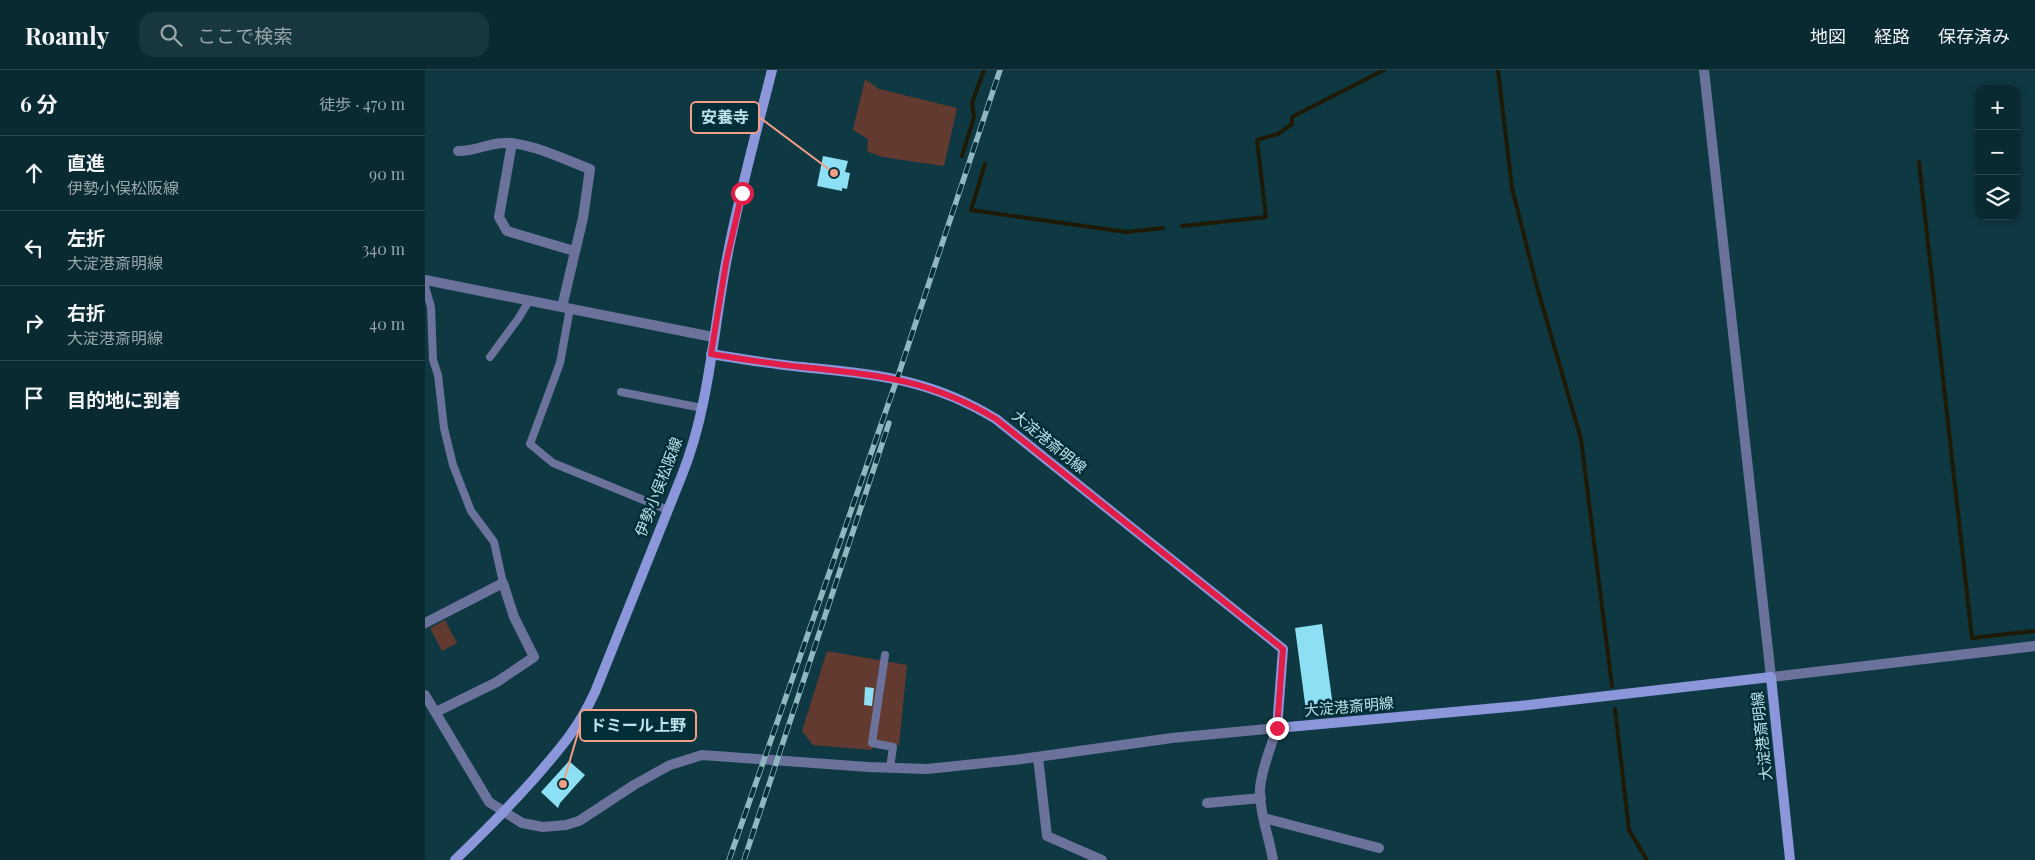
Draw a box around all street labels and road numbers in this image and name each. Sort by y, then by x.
street label: 大淀港斎明線 [1008,405,1091,477]
street label: 伊勢小俣松阪線 [630,434,686,539]
street label: 大淀港斎明線 [1746,690,1776,782]
street label: 大淀港斎明線 [1303,692,1395,720]

